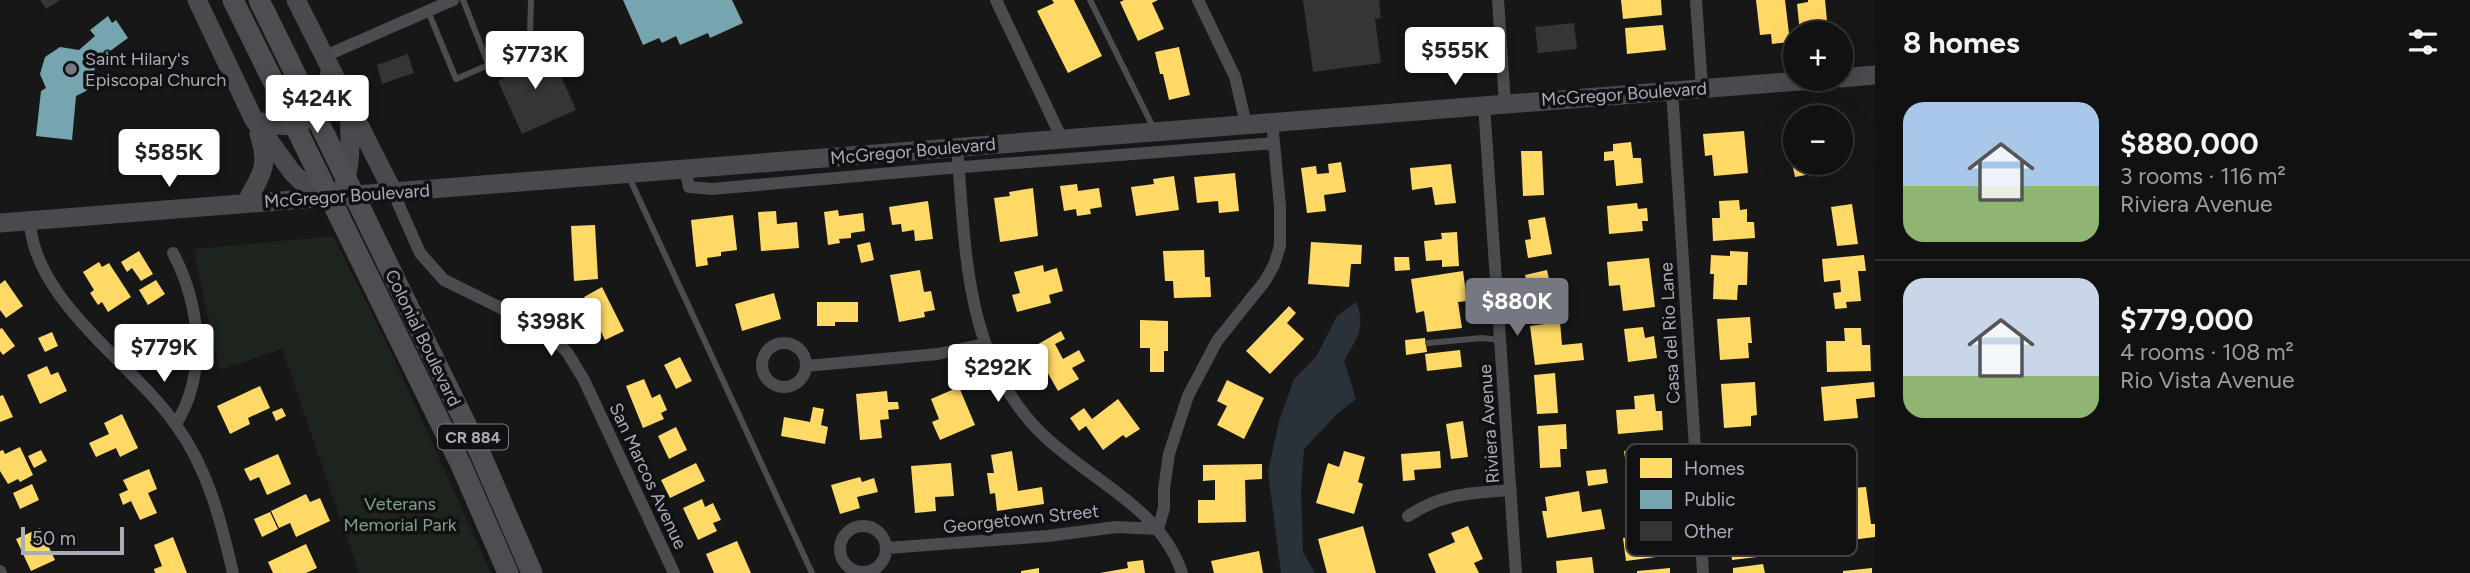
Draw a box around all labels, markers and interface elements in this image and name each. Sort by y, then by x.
map controls [1783,21,1853,175]
button: + [1783,21,1853,91]
icon: filters [2404,23,2442,61]
text: 8 homes [1903,24,2020,61]
pin: $555K [1406,28,1504,87]
pin: $773K [486,32,584,91]
text: $555K [1421,36,1489,64]
text: $773K [502,40,568,68]
place label: Saint Hilary's Episcopal Church [85,48,226,91]
marker: Saint Hilary's Episcopal Church [63,61,79,77]
pin: $424K [268,76,366,135]
street label: McGregor Boulevard [1540,77,1708,111]
text: $424K [282,84,352,112]
button: − [1783,105,1853,175]
text: $880,000 [2120,125,2259,162]
pin: $585K [120,130,218,189]
icon: home [1959,130,2043,214]
street label: McGregor Boulevard [829,133,997,169]
text: $585K [135,138,203,166]
text: 3 rooms · 116 m² [2120,162,2286,190]
street label: McGregor Boulevard [263,179,431,213]
text: Riviera Avenue [2120,190,2273,218]
street label: Casa del Rio Lane [1655,262,1685,404]
street label: Colonial Boulevard [380,266,466,410]
pin: $880K [1468,278,1566,338]
text: $880K [1481,287,1553,315]
pin: $398K [502,298,600,358]
text: $779,000 [2120,301,2253,338]
icon: home [1959,306,2043,390]
text: $398K [517,307,585,335]
pin: $779K [115,324,213,384]
text: $779K [131,333,197,361]
text: 4 rooms · 108 m² [2120,338,2294,366]
pin: $292K [949,344,1047,404]
text: $292K [964,353,1032,381]
street label: Riviera Avenue [1474,364,1504,484]
text: Rio Vista Avenue [2120,366,2295,394]
street label: San Marcos Avenue [604,399,692,553]
road number: CR 884 [438,424,508,450]
legend [1626,444,1857,556]
text: Homes [1684,457,1745,480]
text: Public [1684,488,1736,511]
park label: Veterans Memorial Park [344,493,457,536]
street label: Georgetown Street [942,500,1100,538]
text: Other [1684,520,1734,543]
scale bar [21,524,124,556]
text: 50 m [32,527,76,550]

